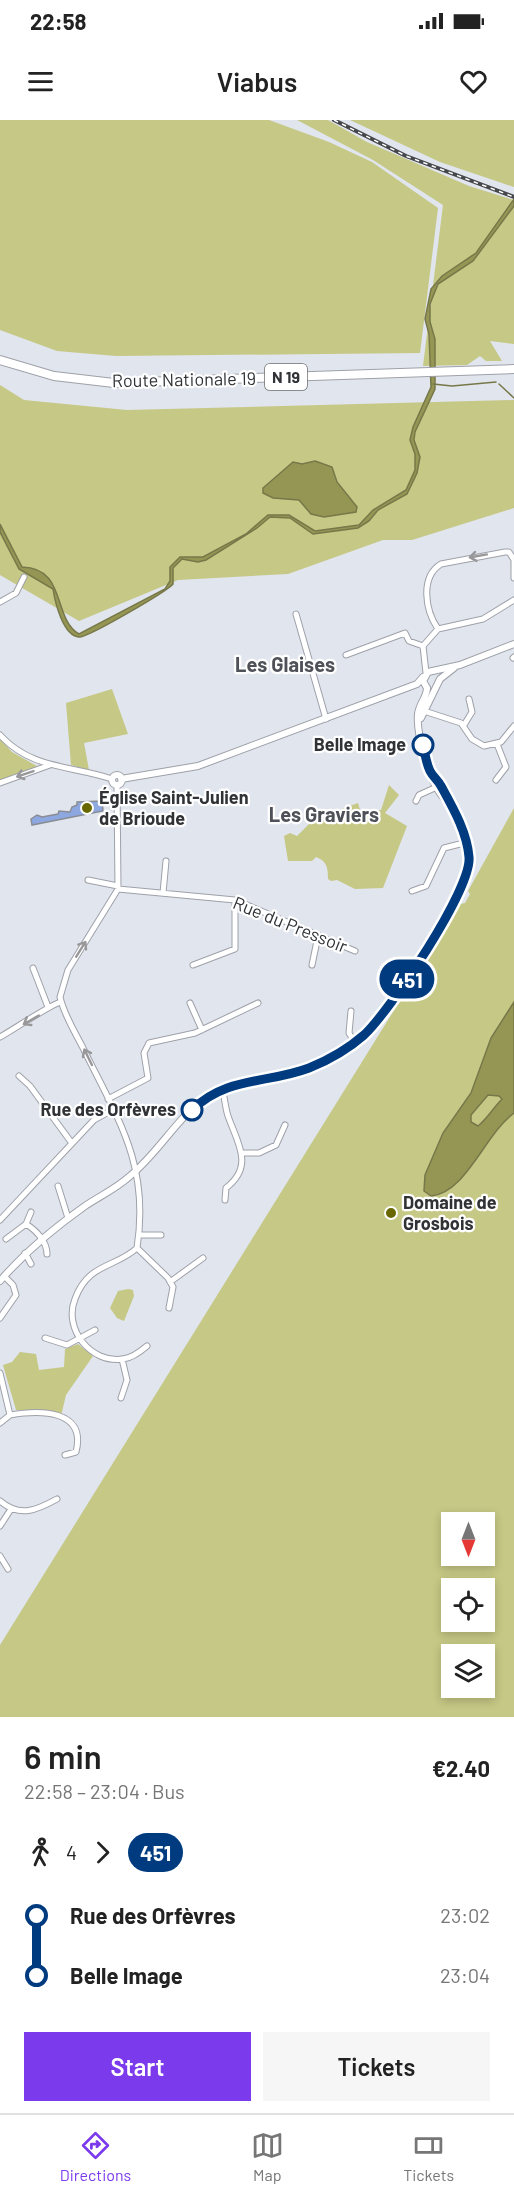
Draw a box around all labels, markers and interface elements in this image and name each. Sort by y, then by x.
text: 22:58 [30,8,86,34]
icon: menu [24,65,57,98]
text: Viabus [217,65,297,97]
icon: heart [457,65,490,98]
road number: N 19 [265,364,307,390]
street label: Route Nationale 19 [112,367,256,391]
one-way arrow [469,551,488,562]
district label: Les Glaises [235,652,335,676]
place label: Belle Image [314,733,406,755]
marker: Belle Image [412,734,434,756]
one-way arrow [16,769,35,780]
place label: Église Saint-Julien de Brioude [99,786,249,829]
marker: Église Saint-Julien de Brioude [80,801,94,815]
district label: Les Graviers [269,802,379,826]
street label: Rue du Pressoir [230,891,351,957]
one-way arrow [75,941,87,958]
line badge: 451 [372,960,442,998]
text: 451 [391,967,423,992]
one-way arrow [23,1014,40,1026]
one-way arrow [81,1048,93,1066]
place label: Rue des Orfèvres [41,1098,176,1120]
marker: Rue des Orfèvres [181,1099,203,1121]
place label: Domaine de Grosbois [403,1191,497,1234]
marker: Domaine de Grosbois [384,1206,398,1220]
north arrow [441,1512,495,1566]
map controls [441,1512,495,1698]
button: locate [441,1578,495,1632]
button: layers [441,1644,495,1698]
text: 6 min [24,1736,102,1776]
text: €2.40 [432,1755,490,1781]
text: 22:58 – 23:04 · Bus [24,1779,185,1803]
icon: walk [24,1836,57,1869]
icon: forward [86,1836,119,1869]
text: 4 [66,1840,77,1864]
text: 451 [140,1840,171,1865]
text: Rue des Orfèvres [70,1902,236,1928]
text: 23:02 [440,1903,490,1927]
text: Belle Image [70,1962,183,1988]
text: 23:04 [440,1963,490,1987]
button: Start [24,2032,251,2101]
button: Tickets [263,2032,490,2101]
tab: Directions [60,2129,131,2184]
tab: Map [251,2129,284,2184]
tab: Tickets [403,2129,454,2184]

